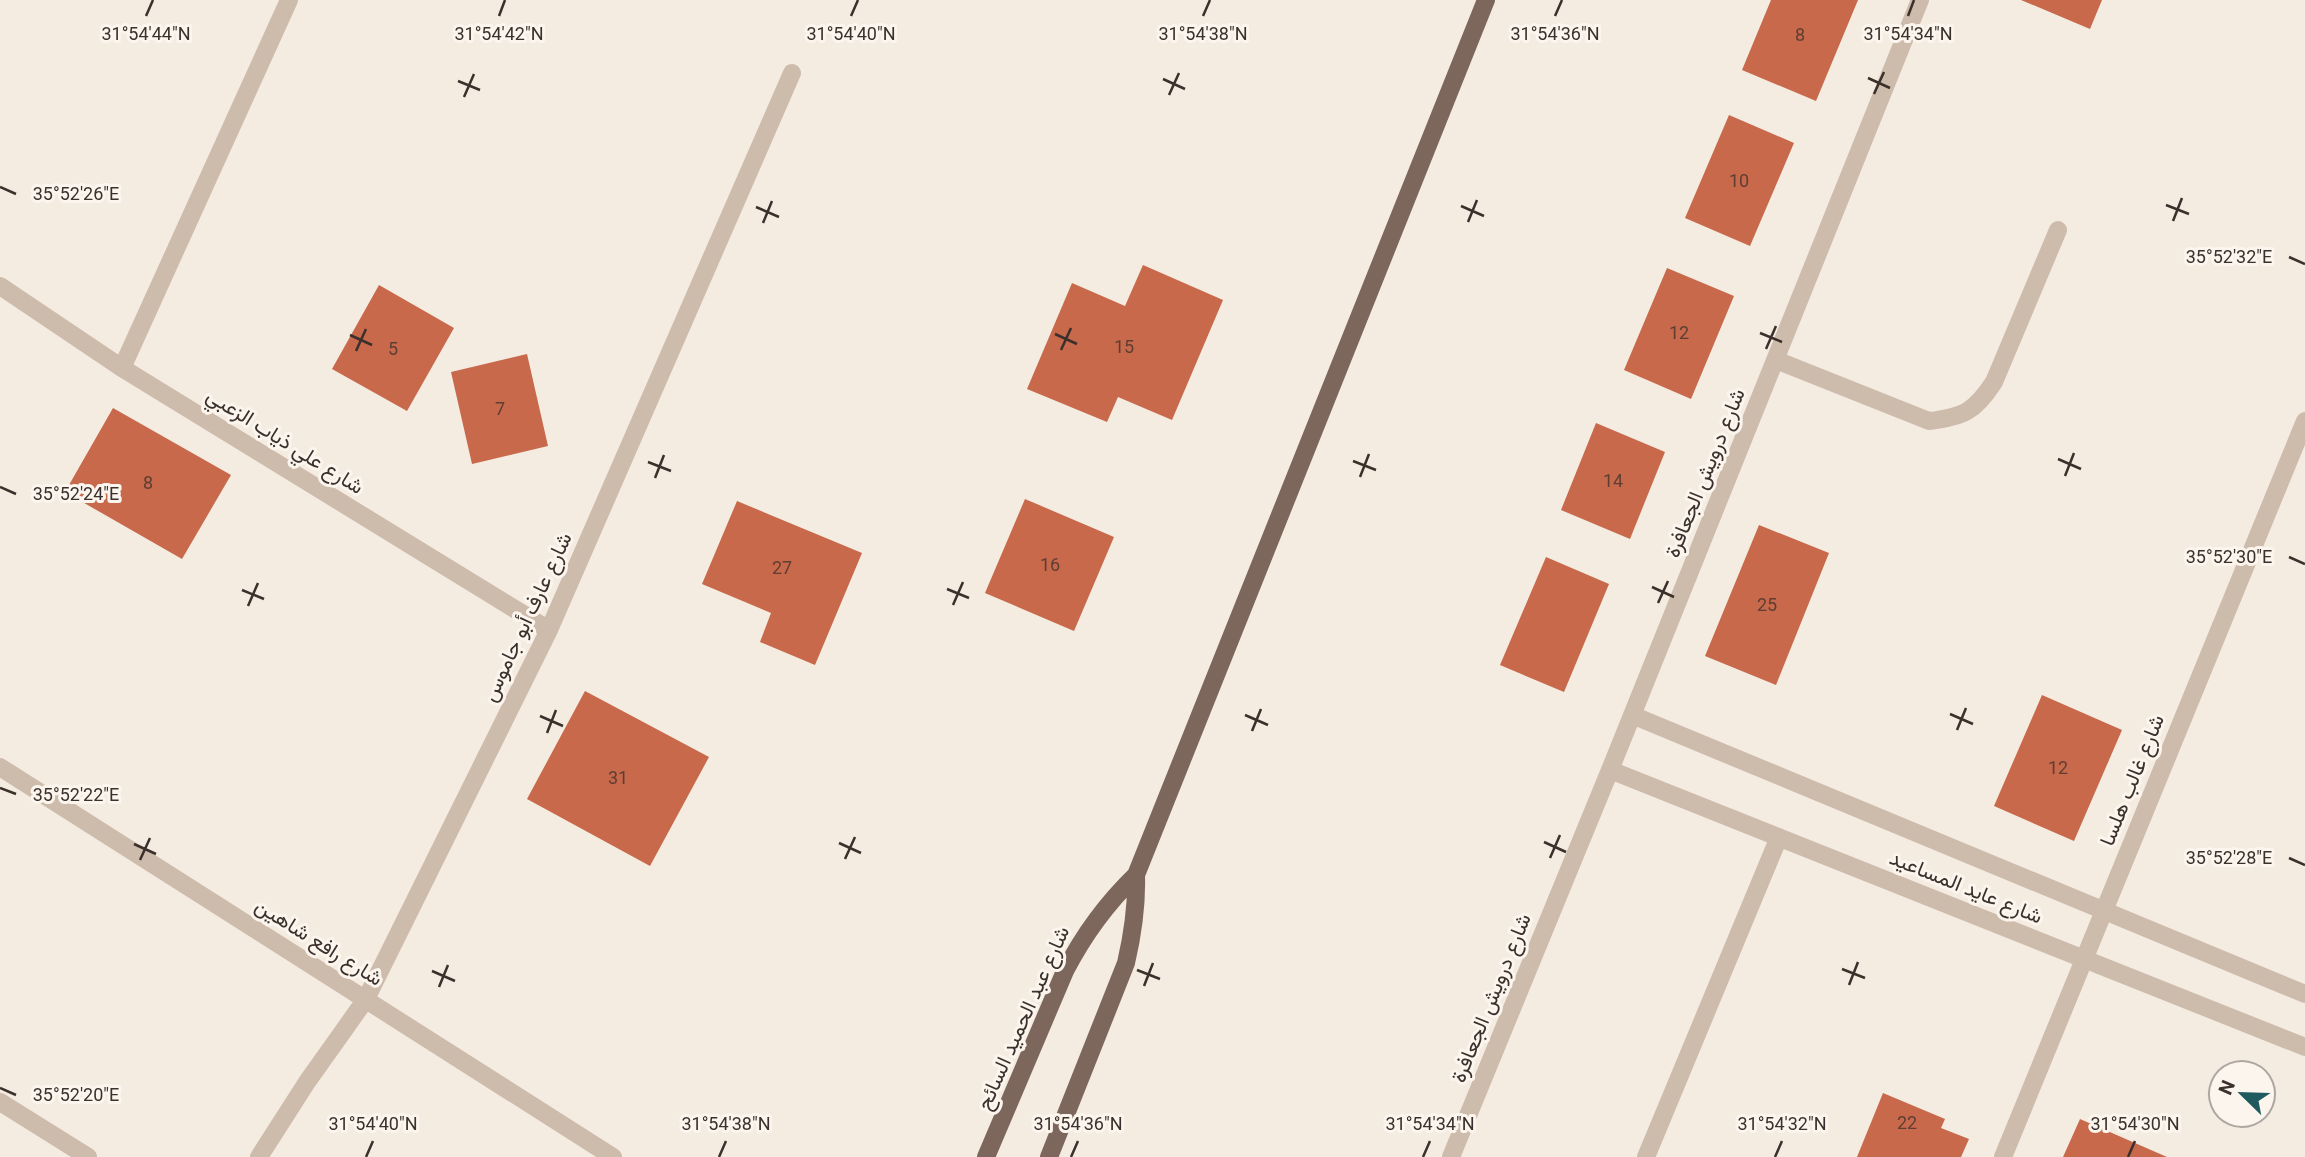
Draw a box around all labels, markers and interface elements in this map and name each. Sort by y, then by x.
text: 31°54'44"N [101,23,191,44]
text: 31°54'42"N [454,23,544,44]
text: 31°54'40"N [806,23,896,44]
text: 31°54'38"N [1158,23,1248,44]
text: 31°54'36"N [1510,23,1600,44]
text: 31°54'34"N [1863,23,1953,44]
house number: 8 [1795,24,1805,45]
house number: 10 [1729,170,1749,191]
text: 35°52'26"E [33,183,119,204]
text: 35°52'32"E [2186,246,2272,267]
house number: 12 [1669,322,1689,343]
house number: 15 [1114,336,1134,357]
house number: 5 [388,338,398,359]
street label: شارع علي ذياب الزعبي [199,383,368,503]
street label: شارع درويش الجعافرة [1660,385,1752,562]
house number: 7 [495,398,505,419]
house number: 14 [1603,470,1623,491]
house number: 8 [143,472,153,493]
text: 35°52'24"E [33,483,119,504]
street label: شارع عارف أبو جاموس [477,529,578,706]
text: 35°52'30"E [2186,546,2272,567]
house number: 16 [1040,554,1060,575]
house number: 27 [772,557,792,578]
house number: 25 [1757,594,1777,615]
street label: شارع غالب هلسا [2095,711,2171,850]
house number: 12 [2048,757,2068,778]
house number: 31 [608,767,628,788]
text: 35°52'22"E [33,784,119,805]
street label: شارع عايد المساعيد [1885,845,2046,930]
text: 35°52'28"E [2186,847,2272,868]
street label: شارع رافع شاهين [250,893,387,992]
street label: شارع درويش الجعافرة [1446,910,1538,1087]
street label: شارع عبد الحميد السائح [972,923,1076,1114]
north arrow [2207,1059,2277,1129]
text: N [2214,1077,2240,1098]
text: 35°52'20"E [33,1084,119,1105]
house number: 22 [1897,1112,1917,1133]
text: 31°54'40"N [328,1113,418,1134]
text: 31°54'38"N [681,1113,771,1134]
text: 31°54'36"N [1033,1113,1123,1134]
text: 31°54'34"N [1385,1113,1475,1134]
text: 31°54'32"N [1737,1113,1827,1134]
text: 31°54'30"N [2090,1113,2180,1134]

